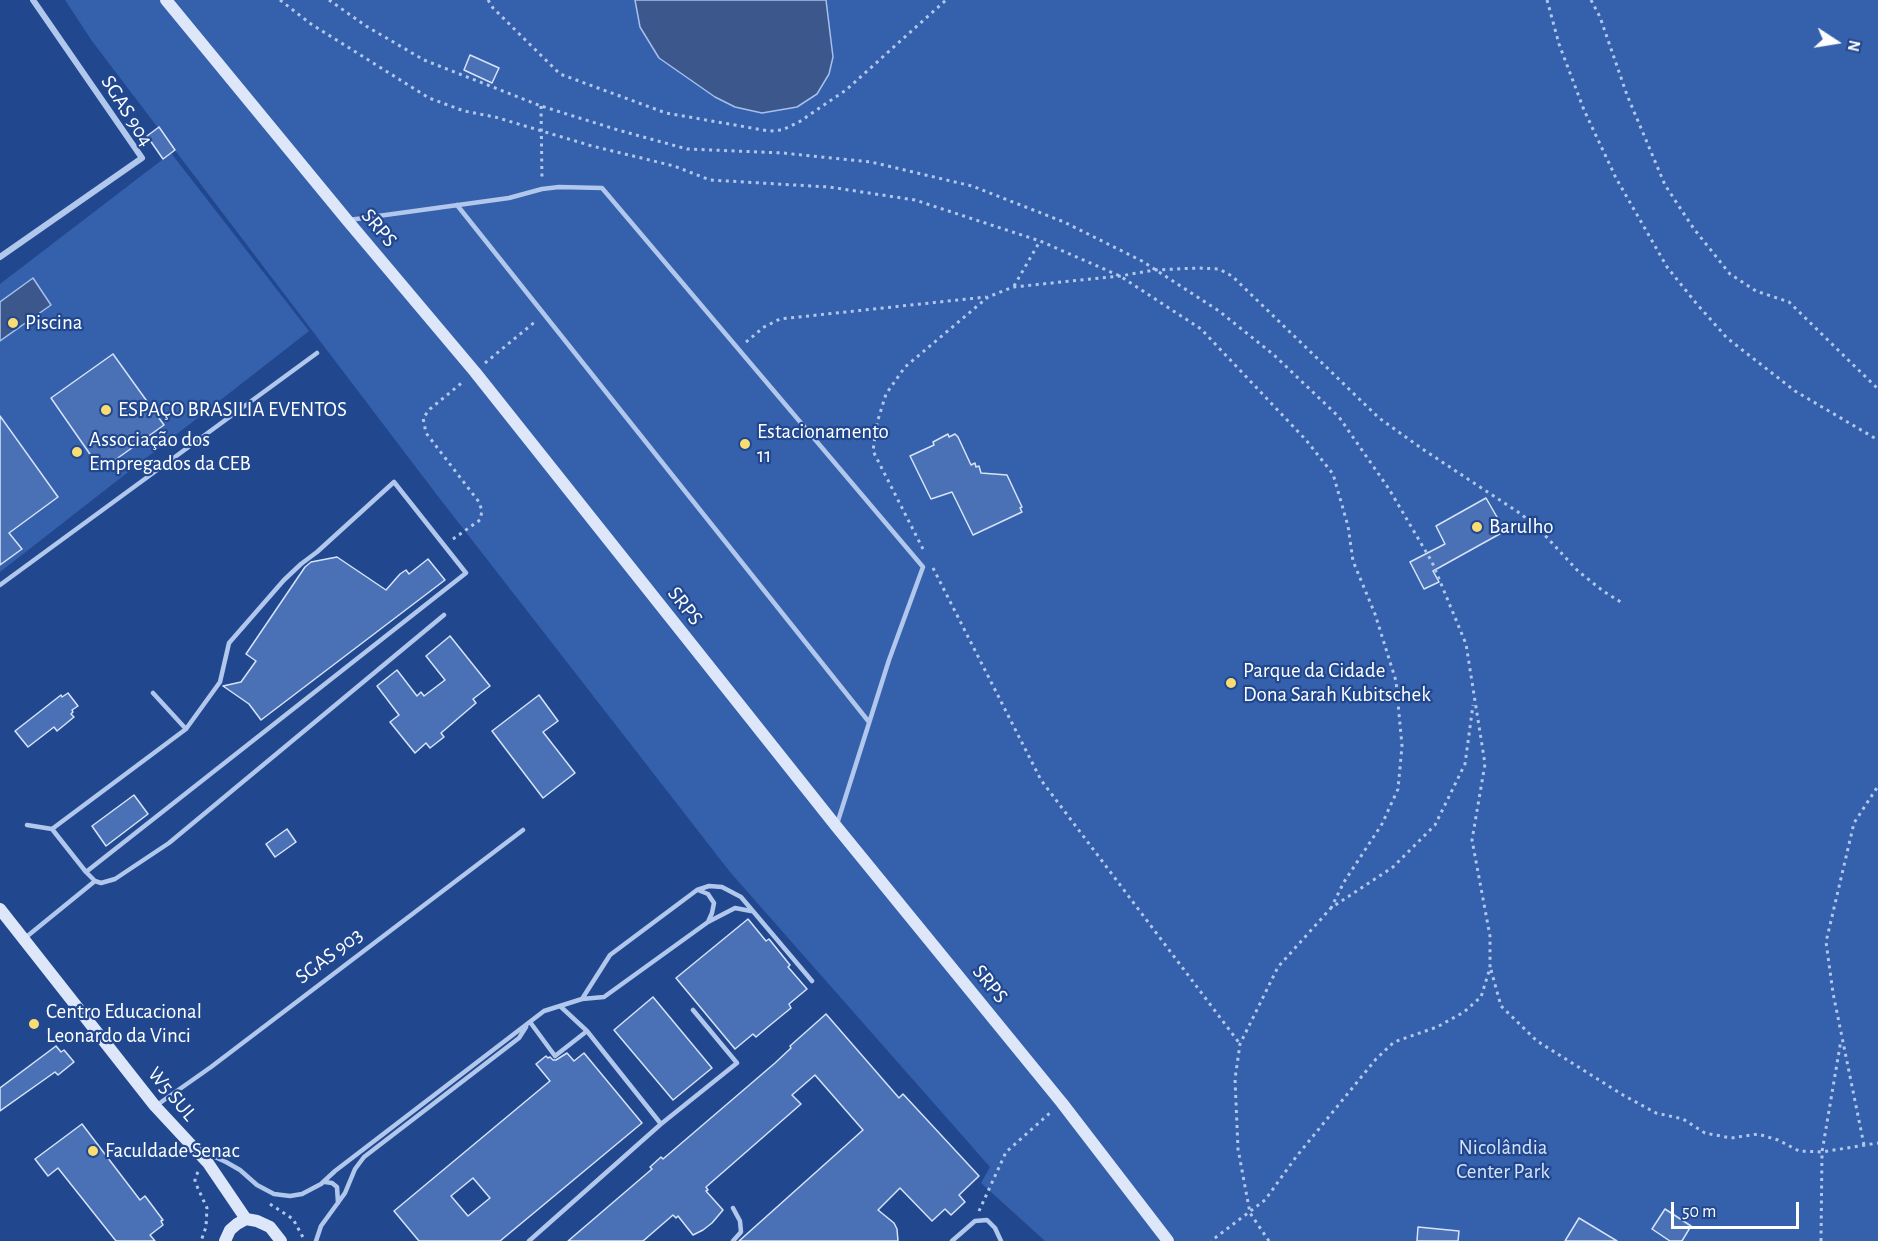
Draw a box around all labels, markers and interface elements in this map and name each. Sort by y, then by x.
north arrow [1806,12,1866,72]
text: N [1845,39,1863,53]
street label: SGAS 904 [95,71,159,151]
street label: SRPS [356,204,402,252]
place label: Piscina [25,310,82,336]
marker: Piscina [6,316,20,330]
place label: ESPAÇO BRASILIA EVENTOS [118,397,347,423]
marker: ESPAÇO BRASILIA EVENTOS [99,403,113,417]
place label: Estacionamento 11 [757,419,889,469]
place label: Associação dos Empregados da CEB [89,427,251,477]
marker: Estacionamento 11 [738,437,752,451]
marker: Associação dos Empregados da CEB [70,445,84,459]
place label: Barulho [1489,514,1554,540]
marker: Barulho [1470,520,1484,534]
street label: SRPS [662,582,708,630]
place label: Parque da Cidade Dona Sarah Kubitschek [1243,658,1431,708]
marker: Parque da Cidade Dona Sarah Kubitschek [1224,676,1238,690]
street label: SGAS 903 [290,923,368,989]
street label: SRPS [967,960,1013,1008]
place label: Centro Educacional Leonardo da Vinci [46,999,202,1049]
marker: Centro Educacional Leonardo da Vinci [27,1017,41,1031]
street label: W5 SUL [142,1062,202,1126]
park label: Nicolândia Center Park [1456,1135,1550,1185]
place label: Faculdade Senac [105,1138,240,1164]
marker: Faculdade Senac [86,1144,100,1158]
scale bar [1674,1190,1802,1228]
text: 50 m [1682,1203,1716,1221]

